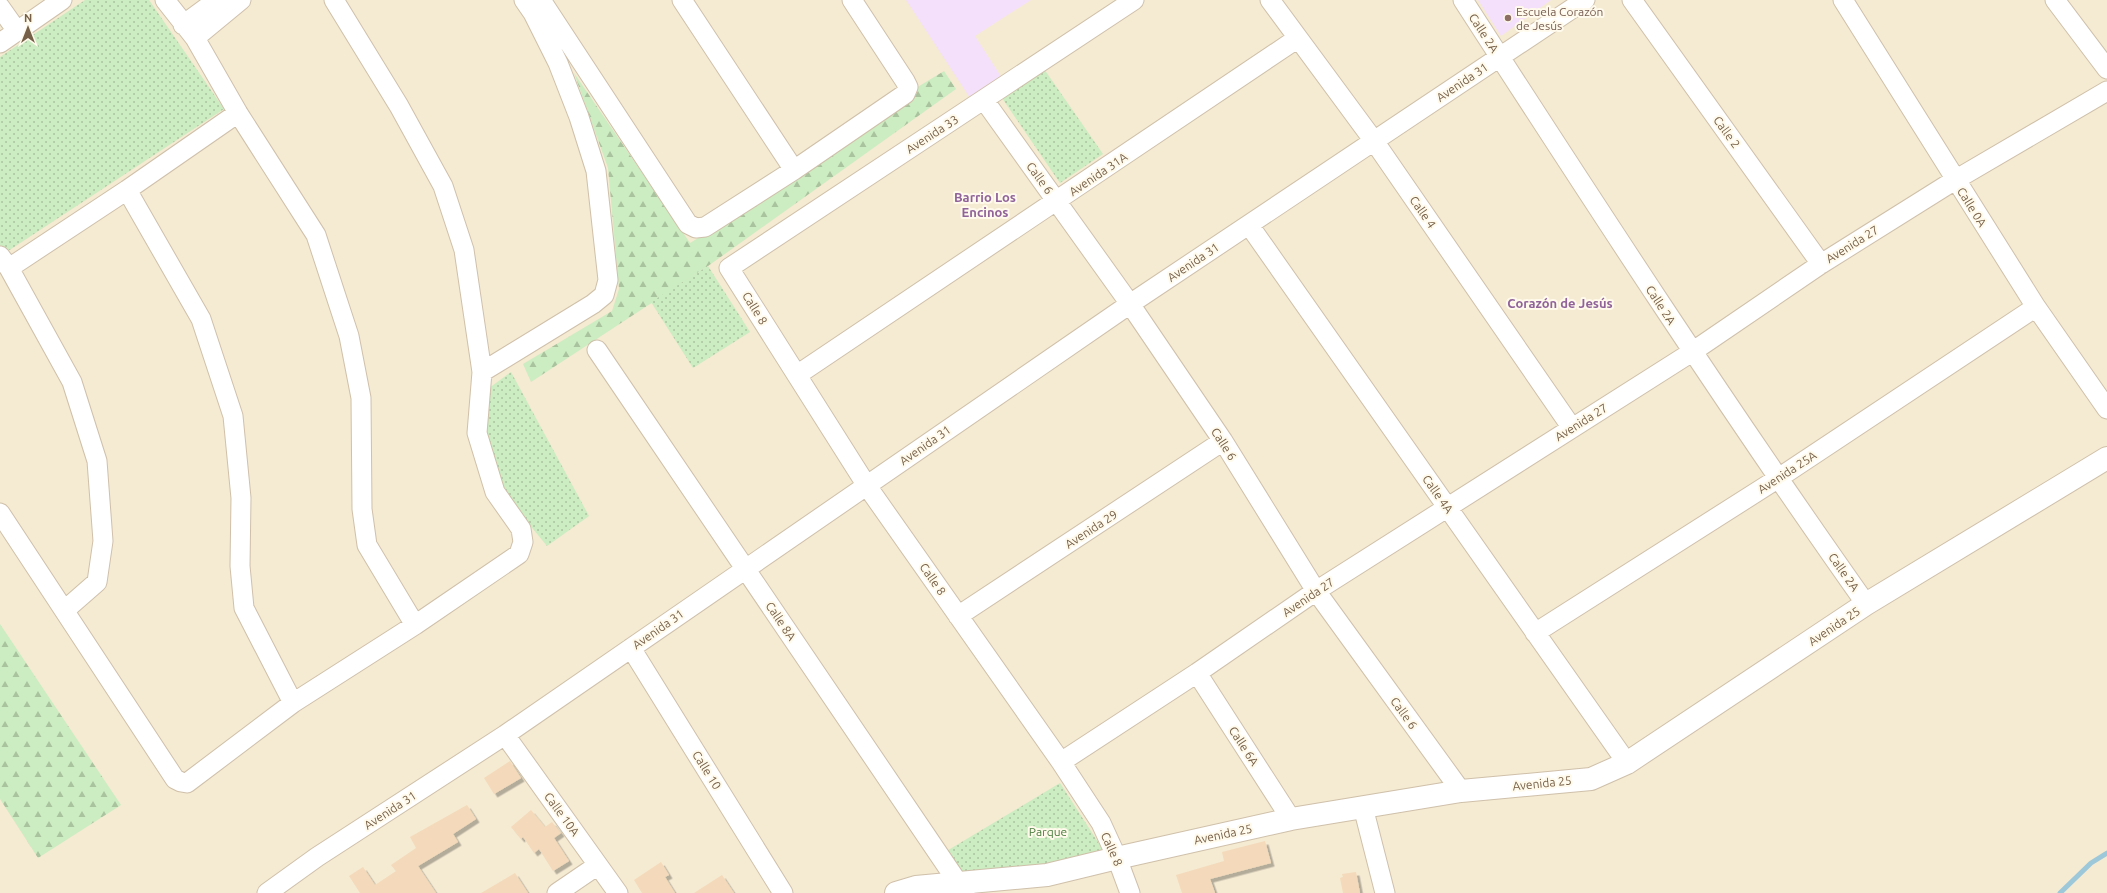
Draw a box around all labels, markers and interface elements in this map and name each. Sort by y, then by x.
place label: Escuela Corazón de Jesús [1516,5,1603,32]
north arrow [8,8,48,48]
street label: Calle 2A [1467,11,1501,55]
text: N [24,12,32,24]
marker: Escuela Corazón de Jesús [1503,13,1513,23]
street label: Avenida 31 [1434,60,1490,104]
street label: Avenida 33 [904,112,960,156]
street label: Calle 2 [1711,114,1743,150]
street label: Avenida 31A [1067,150,1130,198]
street label: Calle 6 [1024,160,1056,197]
street label: Calle 0A [1955,185,1989,229]
district label: Barrio Los Encinos [954,190,1016,219]
street label: Calle 4 [1407,194,1439,231]
street label: Avenida 27 [1823,223,1881,265]
street label: Avenida 31 [1165,240,1221,284]
street label: Calle 2A [1644,283,1678,327]
street label: Calle 8 [740,289,770,327]
district label: Corazón de Jesús [1507,296,1613,310]
street label: Avenida 27 [1552,401,1610,443]
street label: Avenida 31 [897,423,953,467]
street label: Calle 6 [1209,425,1239,463]
street label: Avenida 25A [1755,448,1819,496]
street label: Calle 4A [1420,472,1456,516]
street label: Avenida 29 [1063,507,1119,551]
street label: Calle 2A [1826,550,1862,594]
street label: Calle 8 [917,561,949,598]
street label: Avenida 27 [1280,575,1336,619]
street label: Calle 8A [763,599,799,643]
street label: Avenida 25 [1806,604,1862,648]
street label: Avenida 31 [630,607,686,651]
street label: Calle 6 [1388,695,1420,732]
street label: Calle 6A [1227,724,1261,768]
street label: Calle 10 [690,748,724,792]
street label: Avenida 25 [1512,773,1572,793]
street label: Avenida 31 [362,788,418,832]
street label: Calle 10A [542,790,582,838]
street label: Avenida 25 [1193,821,1253,847]
park label: Parque [1029,825,1067,838]
street label: Calle 8 [1099,830,1125,868]

